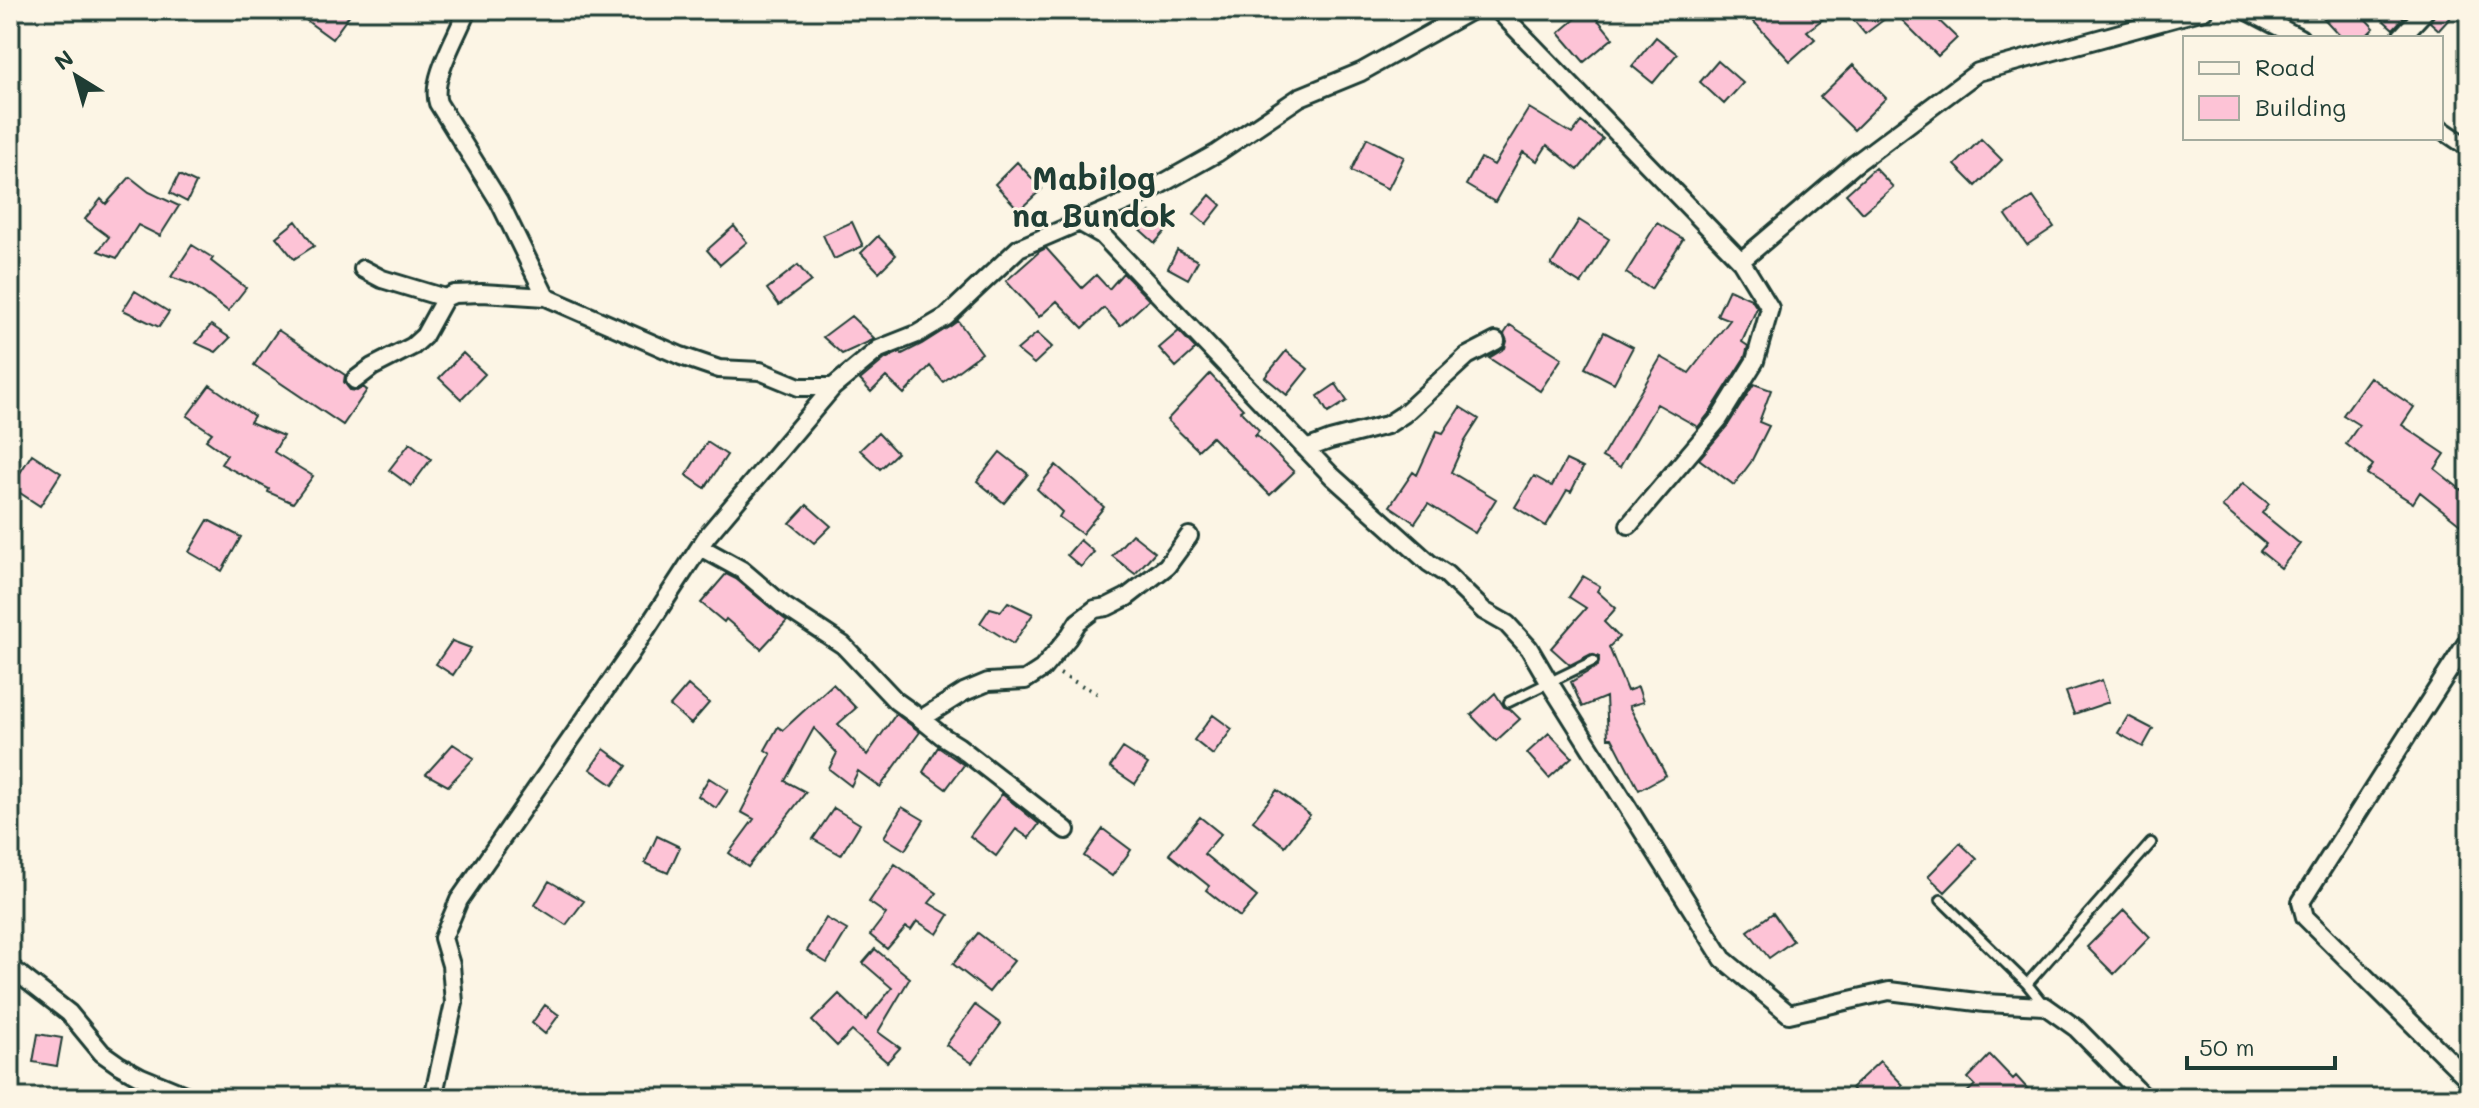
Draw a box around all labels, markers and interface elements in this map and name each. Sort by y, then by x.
north arrow [36,36,116,116]
legend [2183,36,2443,140]
text: N [48,43,79,76]
text: Road [2255,51,2315,82]
text: Building [2255,91,2346,122]
district label: Mabilog na Bundok [1012,156,1176,235]
scale bar [2187,1020,2335,1070]
text: 50 m [2199,1031,2255,1062]

